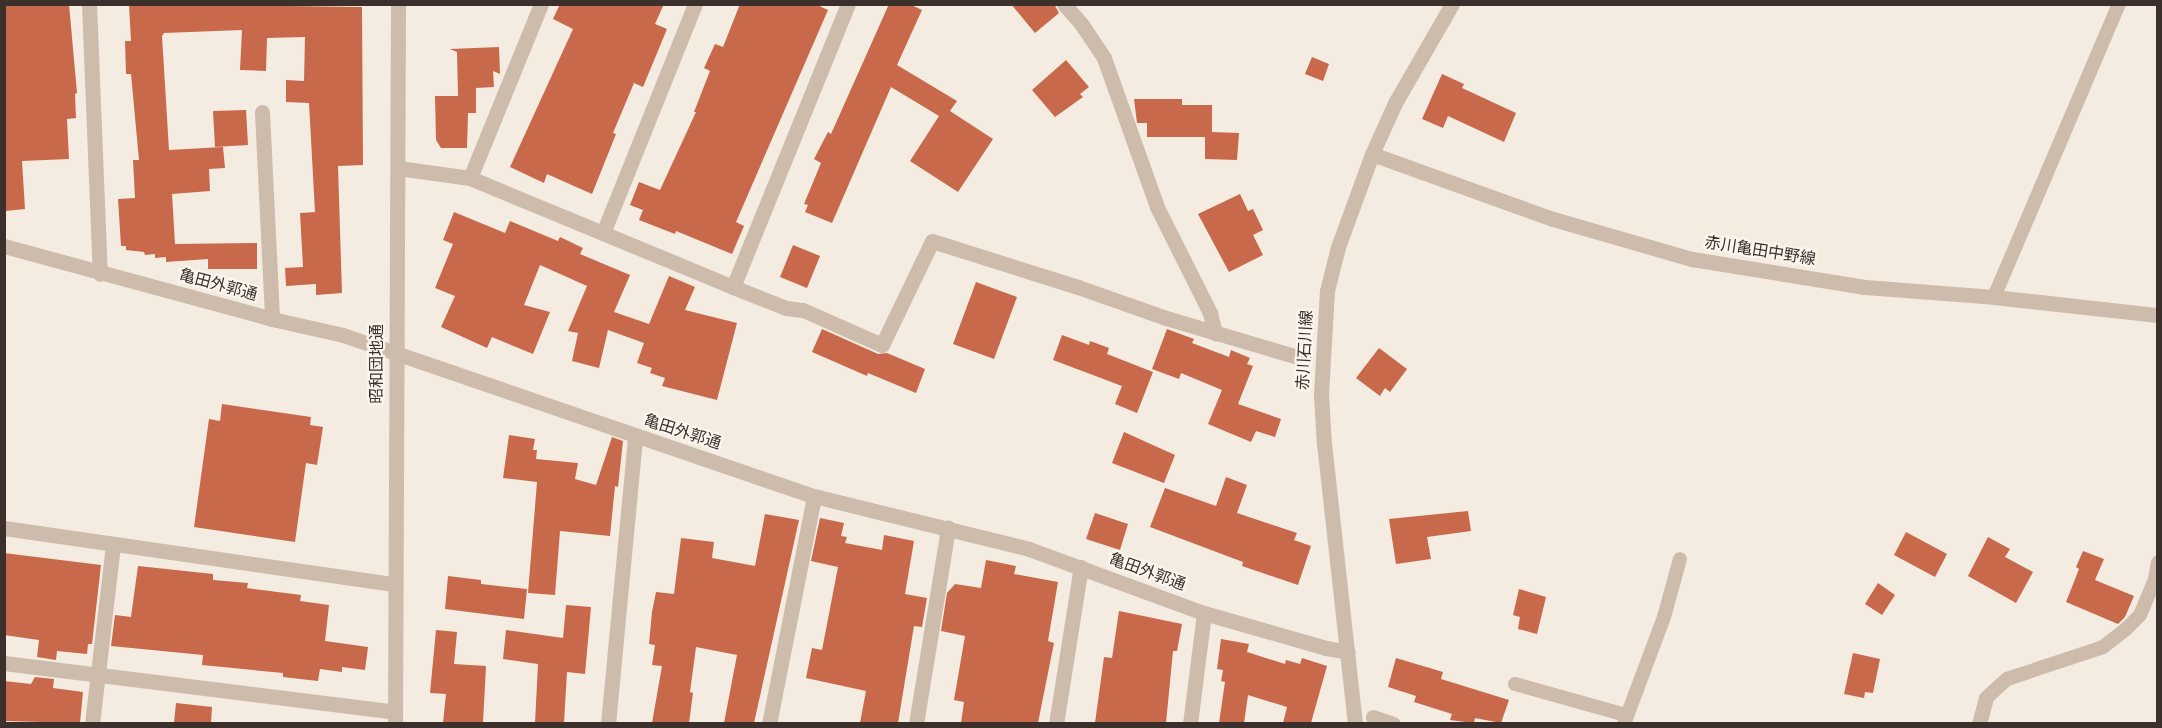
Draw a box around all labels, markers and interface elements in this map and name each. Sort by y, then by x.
street label: 赤川亀田中野線 [1703,234,1817,270]
street label: 亀田外郭通 [177,266,259,306]
street label: 赤川石川線 [1294,310,1318,390]
street label: 昭和団地通 [368,324,388,404]
street label: 亀田外郭通 [641,412,723,454]
street label: 亀田外郭通 [1106,550,1188,596]

